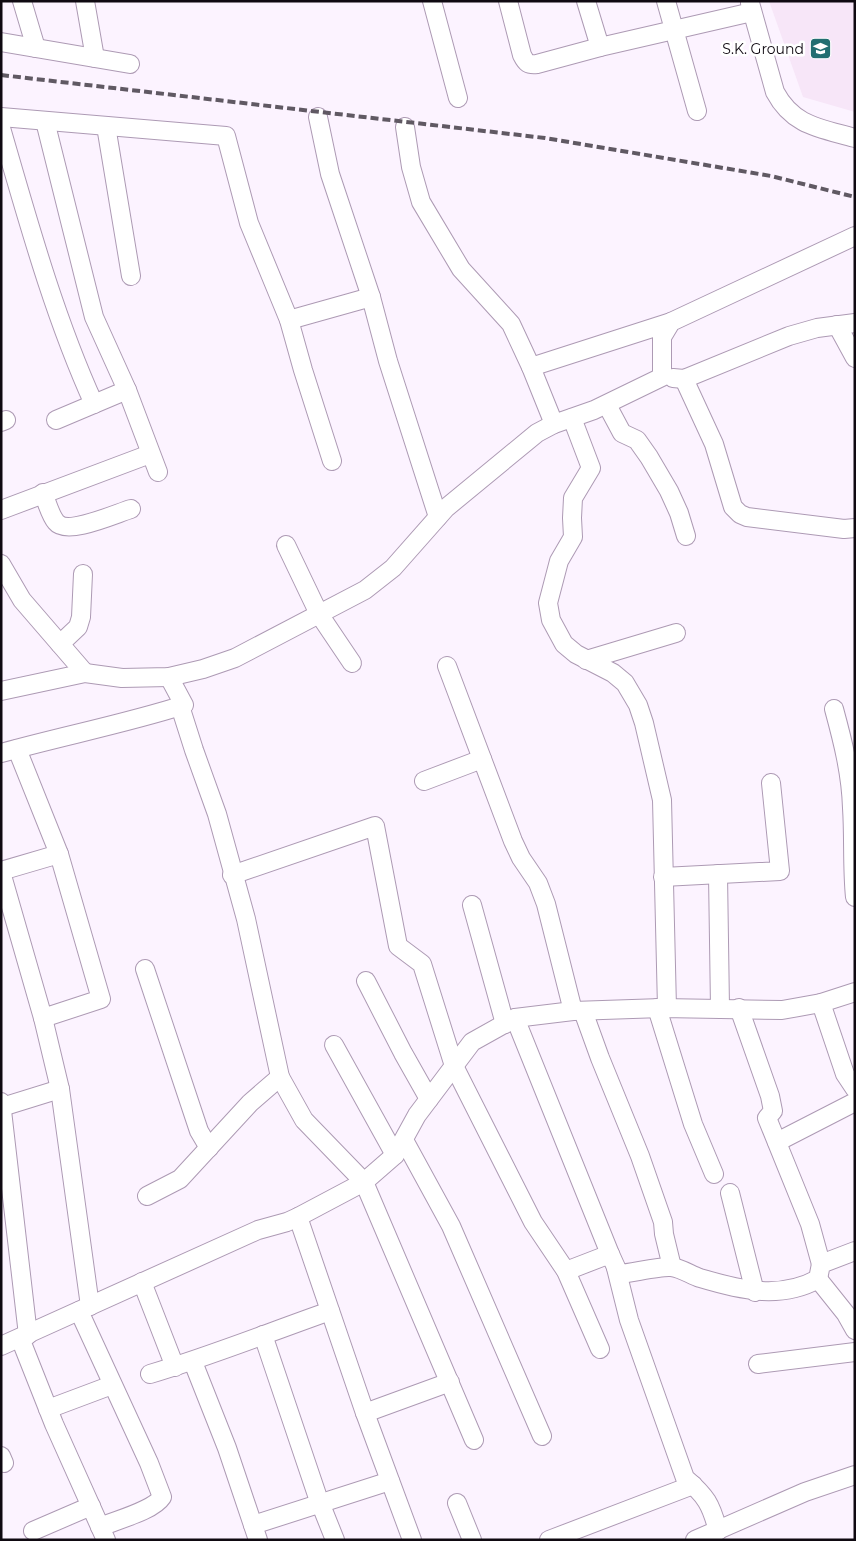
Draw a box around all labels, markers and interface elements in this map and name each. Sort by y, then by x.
school or university icon: S.K. Ground [808,37,832,61]
place label: S.K. Ground [722,40,804,58]

